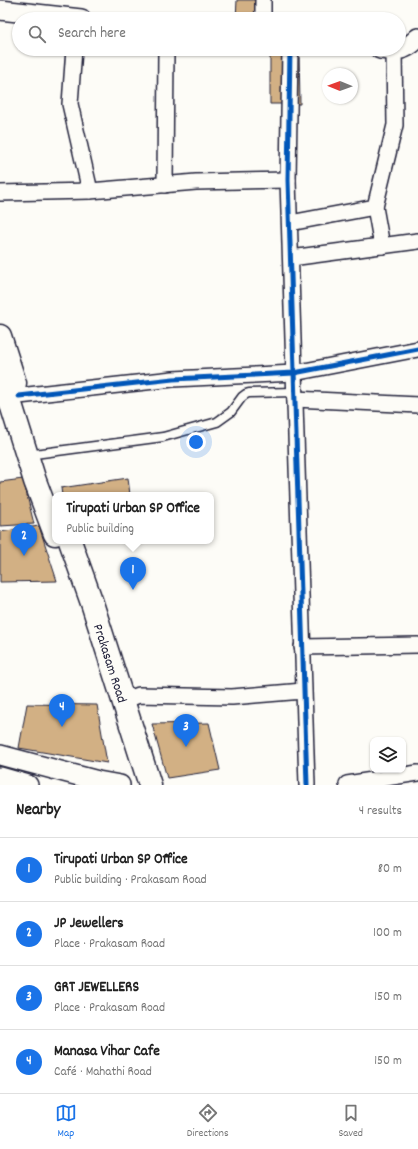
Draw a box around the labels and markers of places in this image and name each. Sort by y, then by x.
pin: 2 [11,523,37,556]
pin: 1 [120,557,146,590]
pin: 4 [49,694,75,727]
pin: 3 [173,714,199,747]

